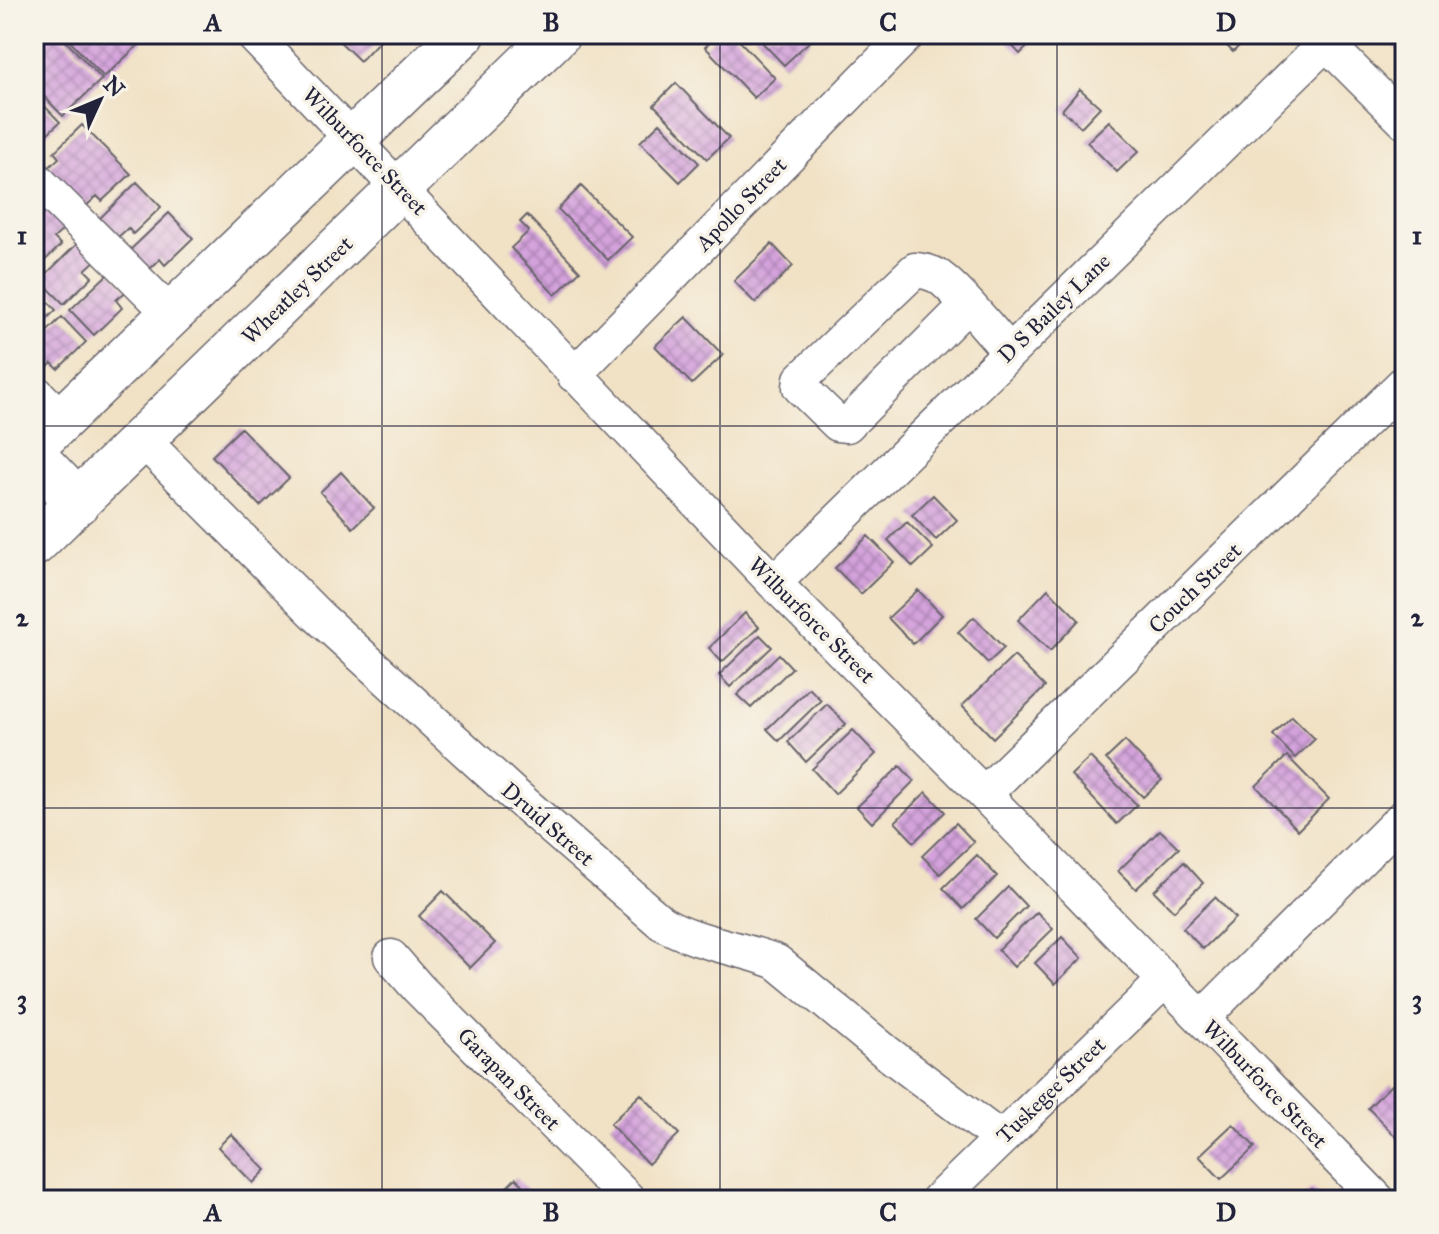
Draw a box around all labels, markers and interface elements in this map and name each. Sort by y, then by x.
text: A [202,6,222,38]
text: B [542,6,560,38]
text: C [879,6,897,38]
text: D [1216,6,1236,38]
north arrow [60,60,140,140]
text: N [98,70,130,103]
street label: Wilburforce Street [297,81,433,221]
street label: Apollo Street [689,152,792,257]
text: 1 [17,219,27,251]
text: 1 [1412,219,1422,251]
street label: Wheatley Street [236,230,358,350]
street label: D S Bailey Lane [992,248,1116,368]
street label: Couch Street [1143,537,1247,639]
street label: Wilburforce Street [743,551,881,689]
text: 2 [16,601,30,633]
text: 2 [1411,601,1425,633]
street label: Druid Street [496,776,600,872]
text: 3 [17,983,27,1015]
text: 3 [1412,983,1422,1015]
street label: Wilburforce Street [1197,1014,1333,1154]
street label: Garapan Street [452,1022,566,1136]
street label: Tuskegee Street [991,1031,1111,1149]
text: A [202,1196,222,1228]
text: B [542,1196,560,1228]
text: C [879,1196,897,1228]
text: D [1216,1196,1236,1228]

